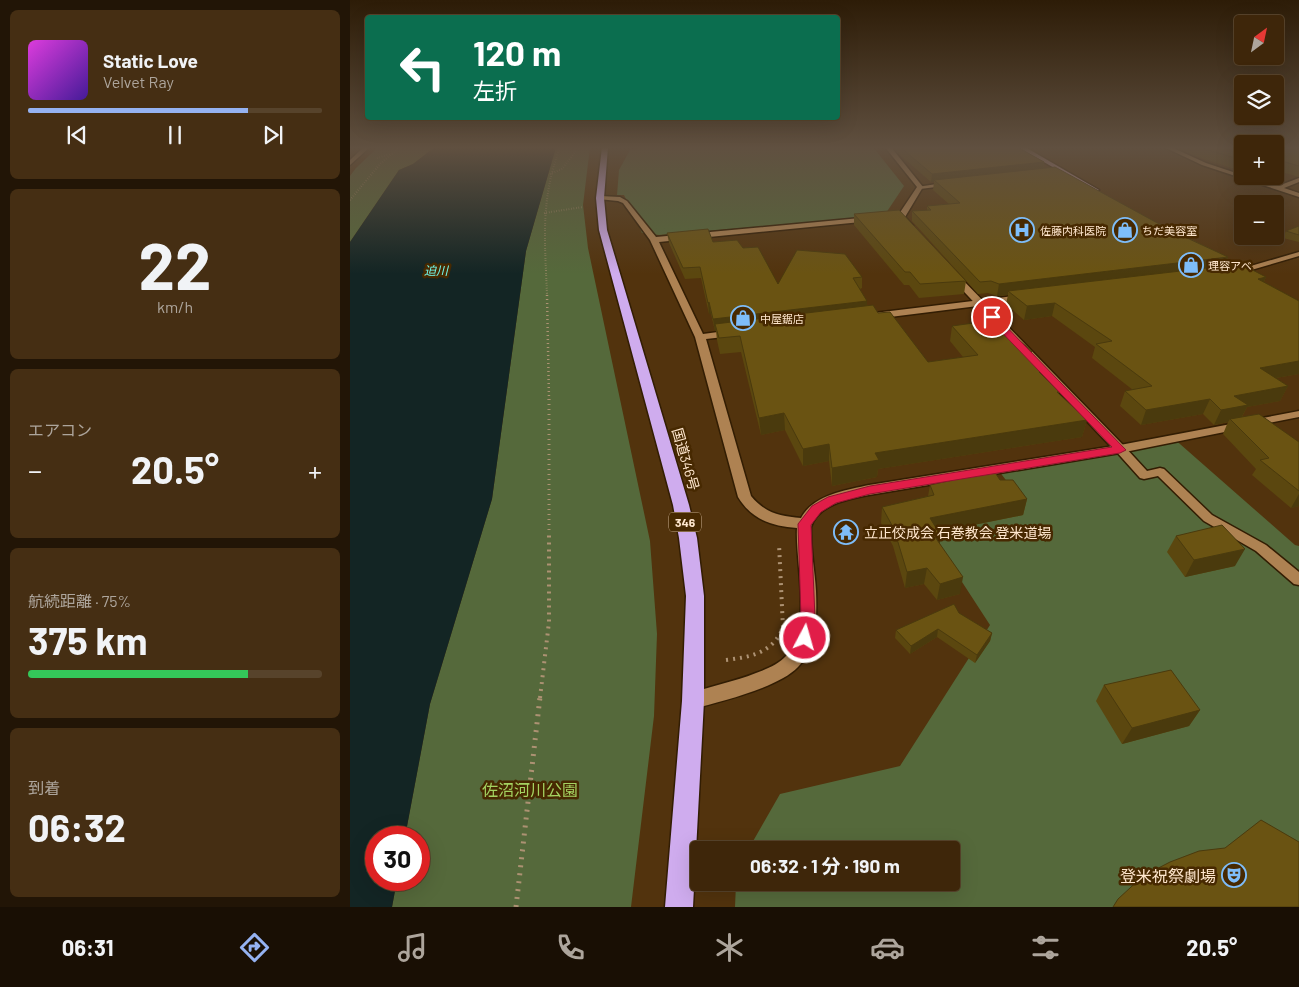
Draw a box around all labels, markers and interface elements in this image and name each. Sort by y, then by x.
north arrow [1234,15,1284,65]
map controls [1234,15,1284,245]
text: 120 m [473,31,561,73]
icon: left [390,35,455,100]
text: Static Love [103,49,198,72]
text: Velvet Ray [103,72,174,91]
button: layers [1234,75,1284,125]
text: 左折 [473,77,517,103]
icon: previous [63,121,91,149]
icon: pause [161,121,189,149]
icon: next [259,121,287,149]
button: + [1234,135,1284,185]
button: − [1234,195,1284,245]
hospital icon: 佐藤内科医院 [1009,217,1035,243]
shop icon: ちだ美容室 [1112,217,1138,243]
place label: 佐藤内科医院 [1040,224,1106,237]
place label: ちだ美容室 [1142,224,1197,237]
text: 22 [139,225,211,303]
shop icon: 理容アベ [1178,252,1204,278]
place label: 理容アベ [1208,259,1252,272]
water label: 迫川 [424,263,450,277]
pin [971,296,1013,338]
text: km/h [157,297,193,316]
icon: arrive [978,303,1006,331]
shop icon: 中屋鋸店 [730,305,756,331]
place label: 中屋鋸店 [760,312,804,325]
text: エアコン [28,420,92,439]
street label: 国道346号 [669,426,703,492]
text: 20.5° [131,446,219,492]
text: − [28,453,42,487]
text: + [308,453,322,487]
road number: 346 [669,512,701,532]
temple icon: 立正佼成会 石巻教会 登米道場 [833,519,859,545]
place label: 立正佼成会 石巻教会 登米道場 [864,524,1052,541]
text: 航続距離 · 75% [28,591,131,610]
position arrow [778,611,830,663]
text: 375 km [28,617,147,663]
text: 到着 [28,778,60,797]
park label: 佐沼河川公園 [482,780,578,799]
text: 06:32 [28,804,126,850]
speed limit sign: 30 [365,826,430,891]
text: 06:32 · 1 分 · 190 m [750,854,900,877]
theatre icon: 登米祝祭劇場 [1221,862,1247,888]
place label: 登米祝祭劇場 [1120,866,1216,885]
icon: directions [237,930,272,965]
icon: music [395,930,430,965]
icon: phone [553,930,588,965]
icon: climate [712,930,747,965]
icon: car [870,930,905,965]
icon: filters [1028,930,1063,965]
text: 06:31 [62,934,114,960]
text: 20.5° [1186,934,1237,960]

